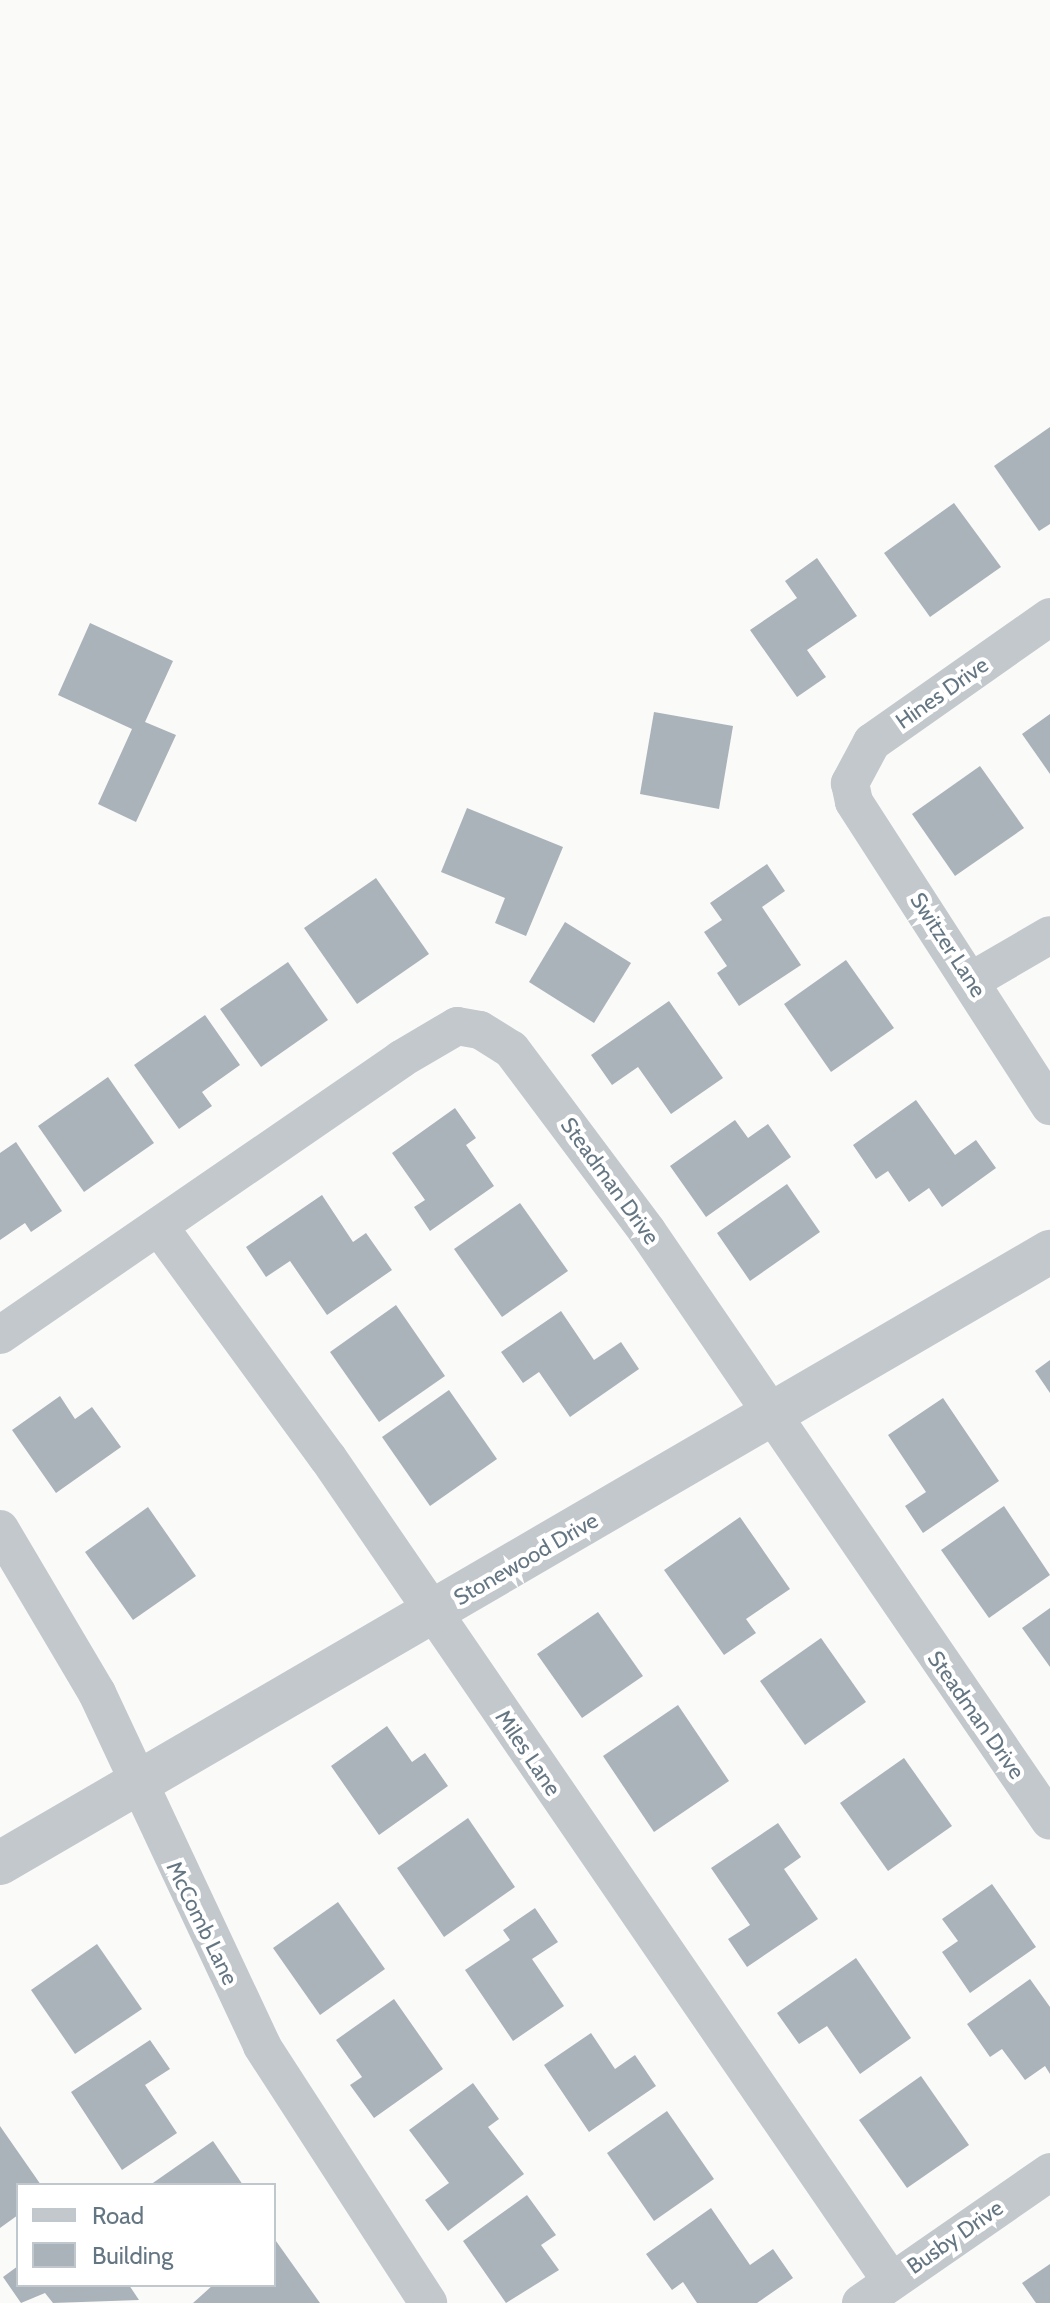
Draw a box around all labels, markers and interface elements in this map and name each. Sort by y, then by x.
street label: Hines Drive [891,652,993,734]
street label: Switzer Lane [905,888,991,1002]
street label: Steadman Drive [555,1112,665,1250]
street label: Stonewood Drive [449,1507,603,1611]
street label: Steadman Drive [922,1646,1030,1784]
street label: Miles Lane [490,1705,566,1801]
street label: McComb Lane [161,1857,243,1989]
legend [16,2183,276,2287]
street label: Busby Drive [902,2194,1008,2280]
text: Road [92,2201,144,2230]
text: Building [92,2241,173,2270]

